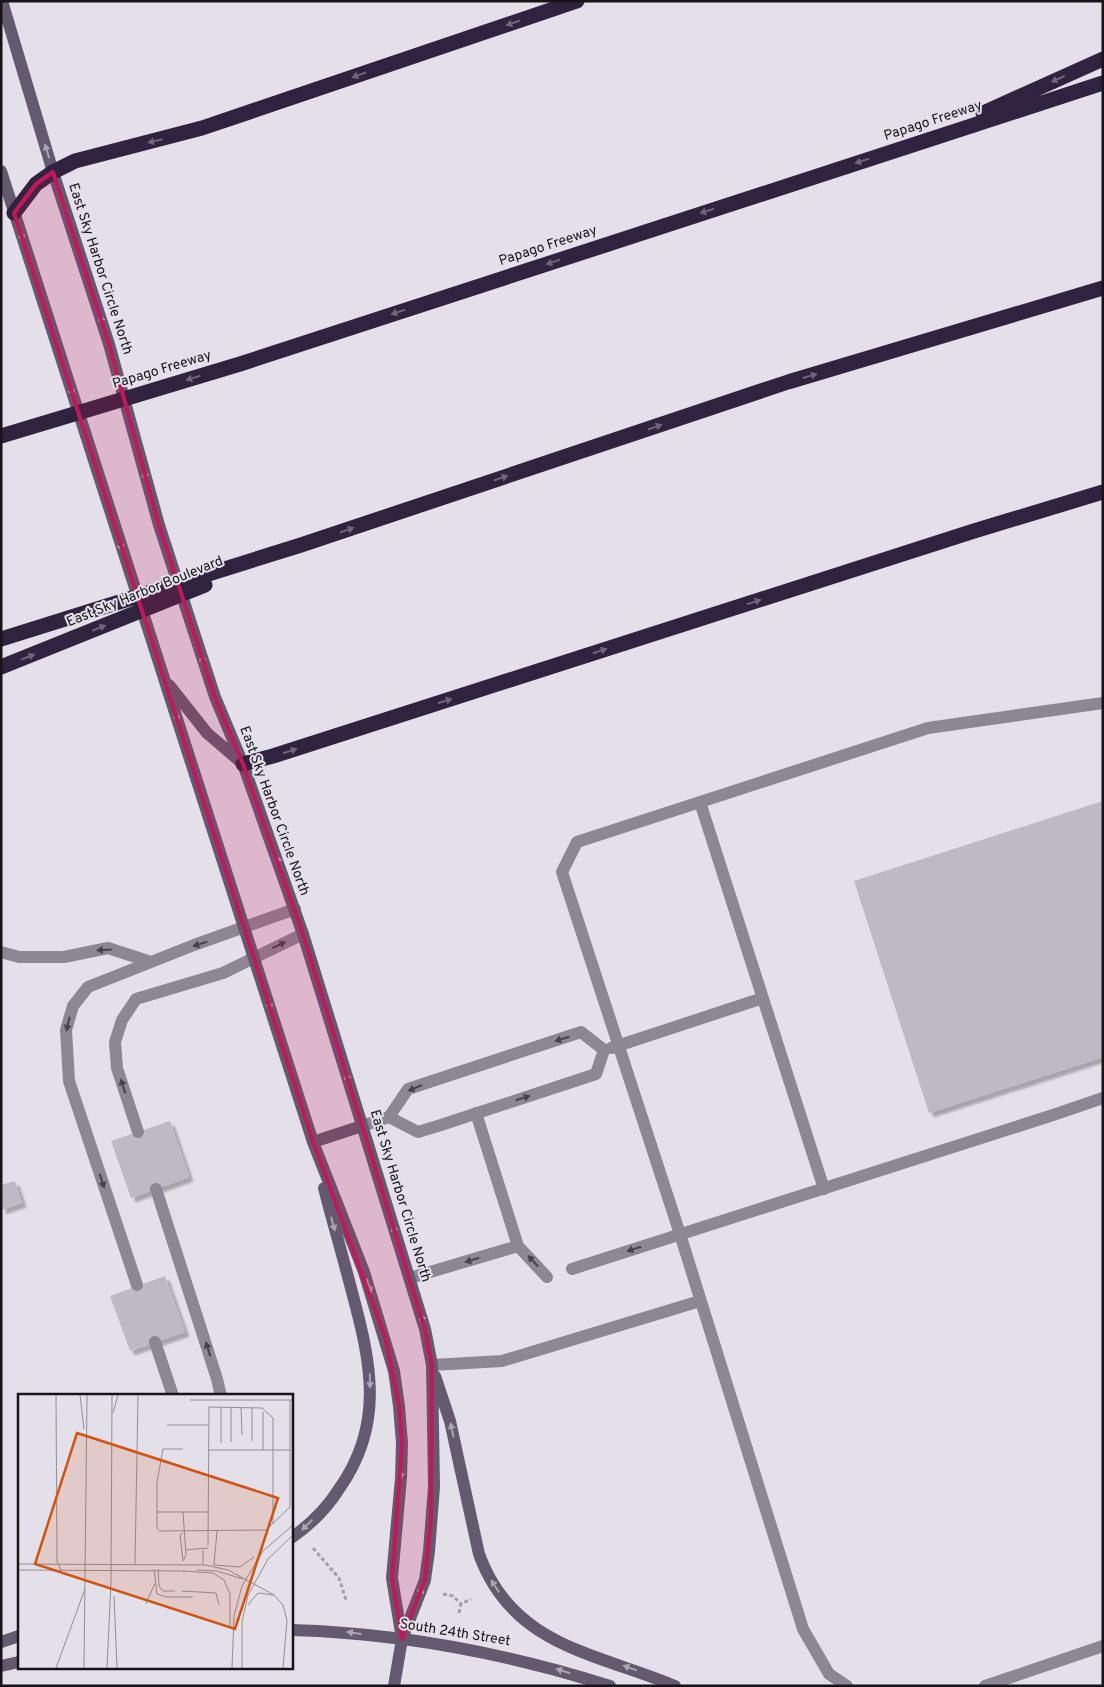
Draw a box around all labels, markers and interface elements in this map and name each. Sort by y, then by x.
one-way arrow [505,20,520,27]
one-way arrow [351,72,366,79]
one-way arrow [1051,76,1065,84]
street label: Papago Freeway [882,97,984,145]
one-way arrow [147,137,162,145]
one-way arrow [42,143,50,158]
one-way arrow [854,157,869,165]
street label: East Sky Harbor Circle North [64,181,136,357]
one-way arrow [700,208,715,216]
street label: Papago Freeway [497,222,599,270]
one-way arrow [18,227,26,242]
one-way arrow [545,258,560,266]
one-way arrow [391,309,406,316]
one-way arrow [98,314,106,329]
street label: Papago Freeway [111,347,213,393]
one-way arrow [802,371,817,379]
one-way arrow [186,374,201,382]
one-way arrow [67,382,75,397]
one-way arrow [648,423,663,430]
one-way arrow [142,471,150,486]
one-way arrow [494,474,509,482]
one-way arrow [340,526,355,534]
one-way arrow [117,536,125,551]
street label: East Sky Harbor Boulevard [64,553,226,631]
one-way arrow [747,597,762,605]
one-way arrow [92,624,107,631]
one-way arrow [592,647,607,655]
one-way arrow [21,653,36,661]
one-way arrow [199,654,207,669]
one-way arrow [438,697,453,705]
one-way arrow [172,708,180,723]
street label: East Sky Harbor Circle North [235,724,313,898]
one-way arrow [283,747,298,754]
one-way arrow [275,855,283,870]
one-way arrow [192,940,207,948]
one-way arrow [272,941,286,949]
one-way arrow [96,947,112,955]
one-way arrow [266,996,274,1011]
one-way arrow [64,1016,72,1031]
one-way arrow [554,1035,569,1043]
one-way arrow [344,1072,352,1087]
one-way arrow [118,1078,126,1093]
one-way arrow [407,1083,422,1092]
one-way arrow [515,1094,530,1102]
street label: East Sky Harbor Circle North [366,1108,434,1284]
one-way arrow [99,1173,107,1188]
one-way arrow [330,1216,338,1231]
one-way arrow [391,1224,399,1239]
one-way arrow [626,1246,641,1254]
one-way arrow [464,1256,479,1264]
one-way arrow [527,1256,539,1268]
one-way arrow [365,1278,373,1293]
one-way arrow [418,1314,426,1329]
one-way arrow [203,1341,211,1356]
one-way arrow [367,1374,375,1390]
inset map [18,1394,292,1670]
one-way arrow [448,1422,456,1438]
one-way arrow [397,1464,405,1480]
one-way arrow [302,1519,314,1531]
one-way arrow [490,1579,500,1592]
one-way arrow [416,1586,424,1601]
street label: South 24th Street [398,1616,512,1650]
one-way arrow [345,1629,361,1637]
one-way arrow [622,1664,637,1672]
one-way arrow [555,1667,570,1675]

